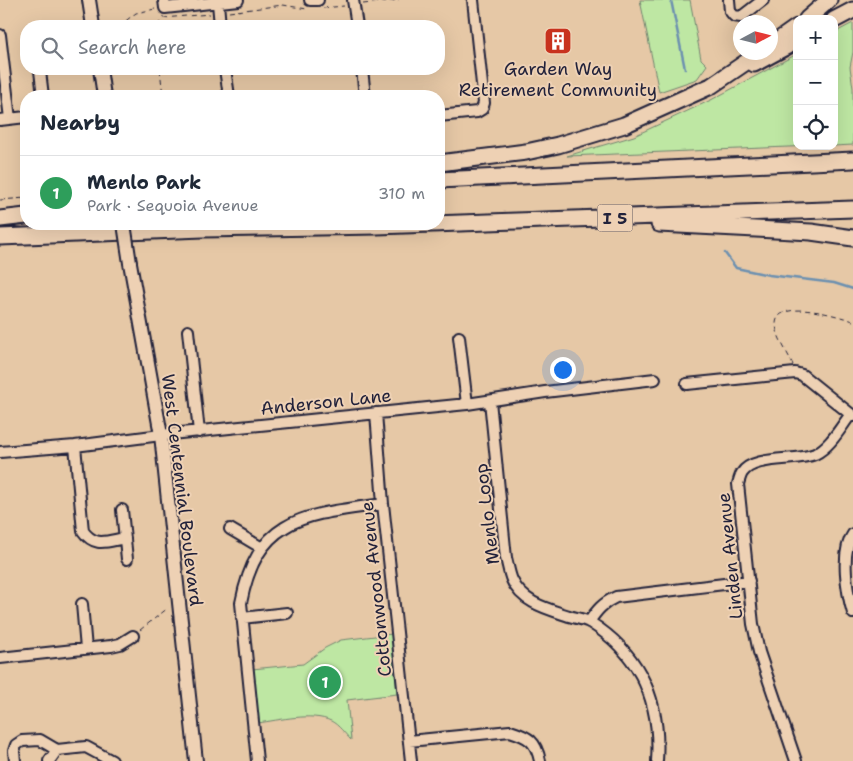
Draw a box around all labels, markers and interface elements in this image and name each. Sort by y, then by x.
north arrow [733,15,778,60]
map controls [793,15,838,150]
button: + [793,15,838,60]
search box [20,20,445,75]
building icon: Garden Way Retirement Community [543,26,573,56]
icon: search [38,34,66,62]
text: Search here [78,35,187,60]
place label: Garden Way Retirement Community [459,57,657,102]
button: − [793,60,838,105]
button: locate [793,105,838,150]
text: Nearby [40,109,120,137]
text: Menlo Park [87,170,202,195]
text: 1 [52,183,60,204]
text: 310 m [378,183,425,204]
text: Park · Sequoia Avenue [87,195,259,216]
road number: I 5 [598,204,632,232]
your location [550,357,576,383]
street label: West Centennial Boulevard [156,372,208,608]
street label: Anderson Lane [259,383,393,421]
street label: Menlo Loop [469,462,505,566]
street label: Linden Avenue [711,492,749,620]
street label: Cottonwood Avenue [355,500,397,678]
pin: 1 [309,663,341,701]

